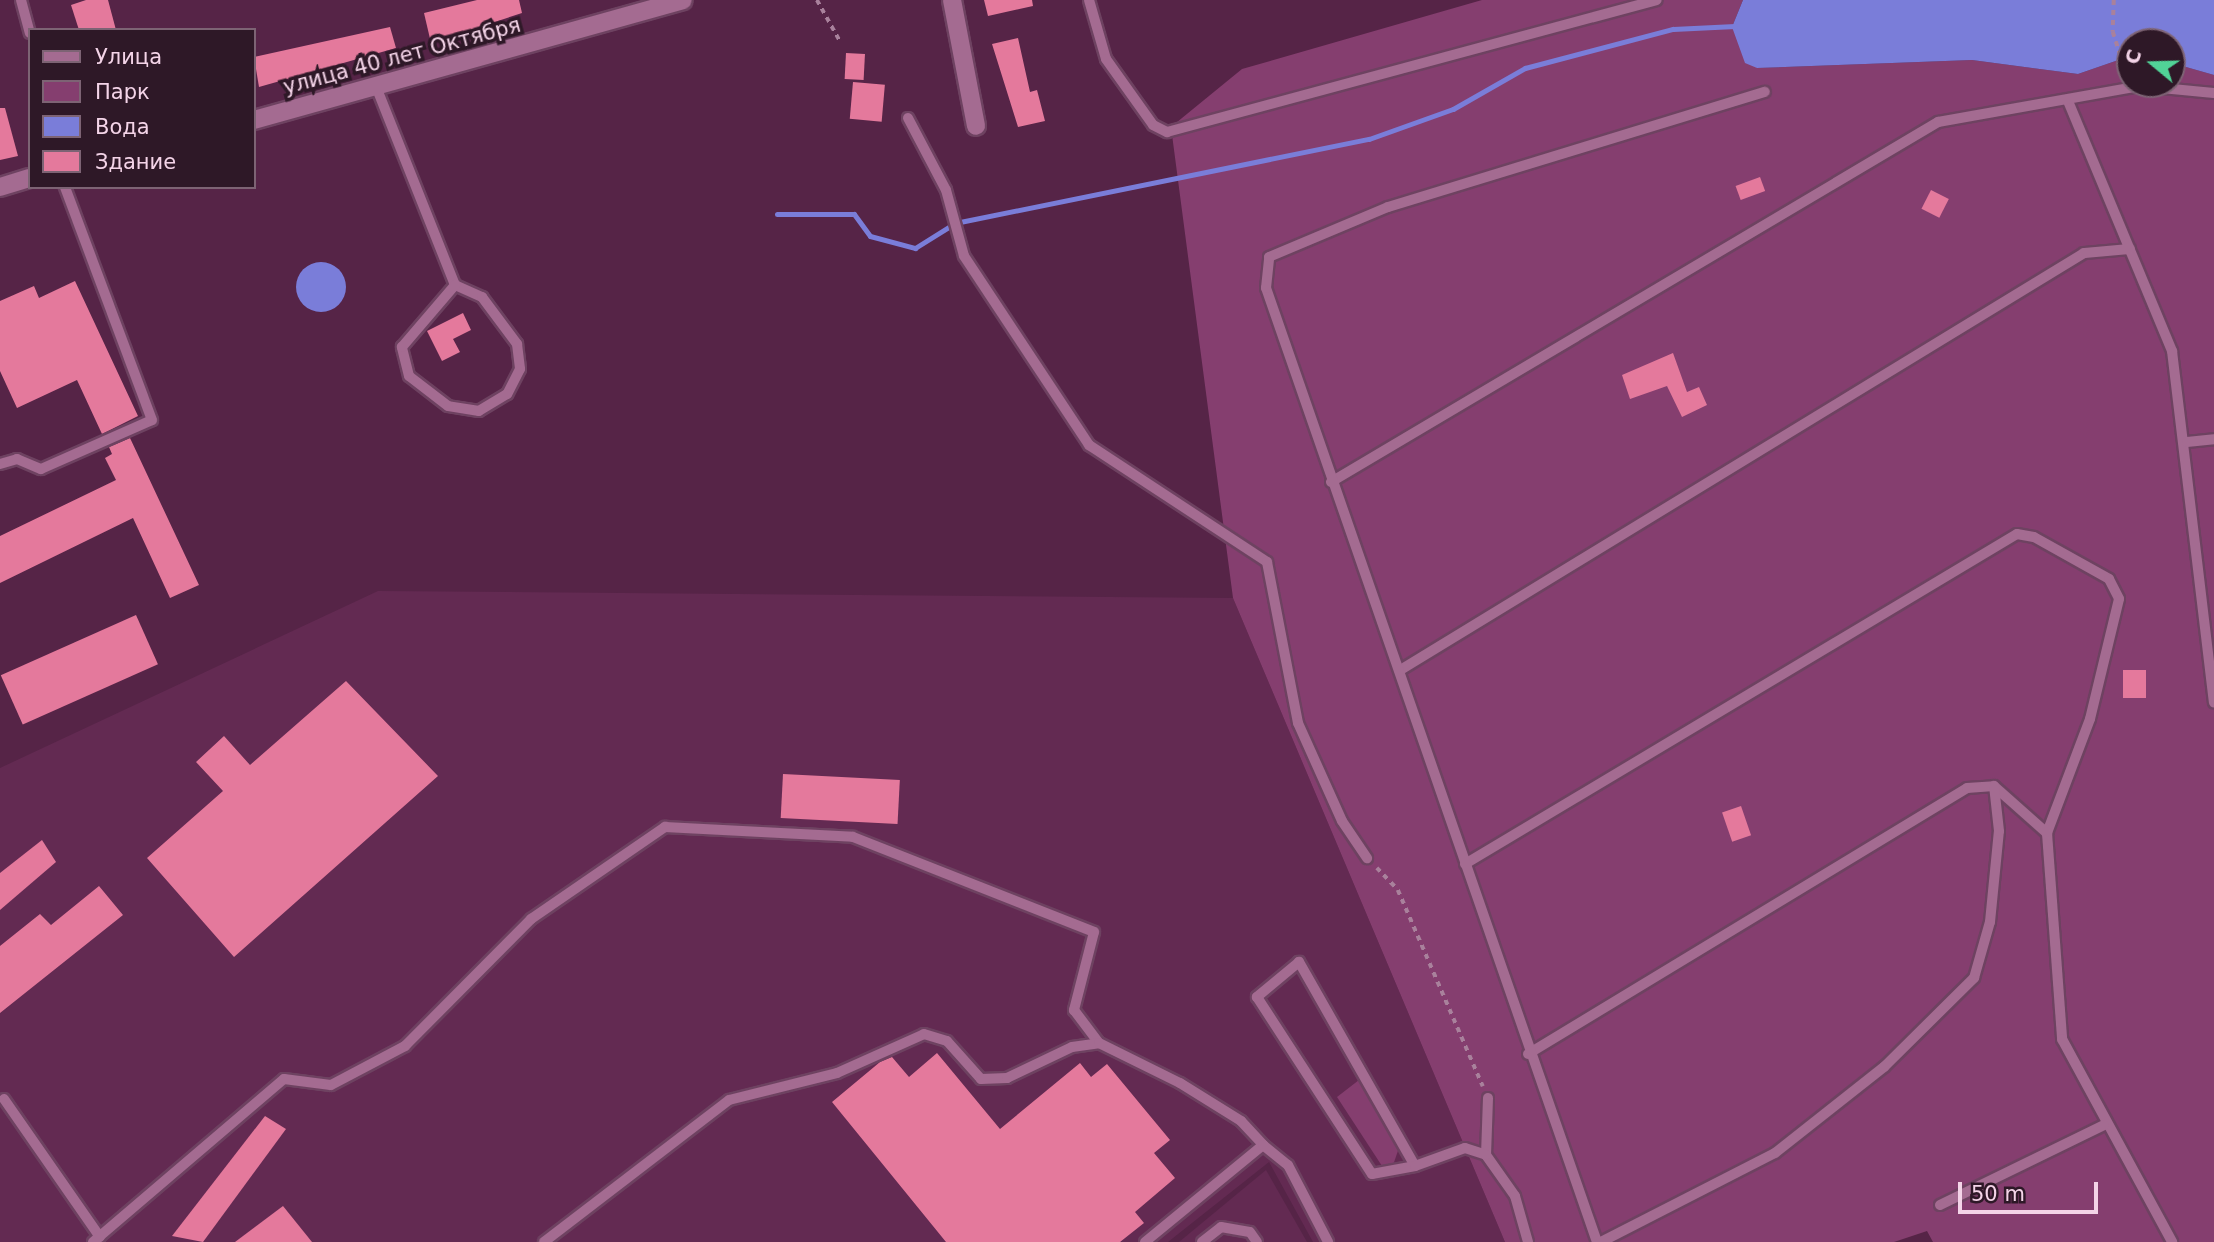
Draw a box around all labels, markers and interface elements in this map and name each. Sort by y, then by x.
street label: улица 40 лет Октября [280,12,524,100]
legend [28,28,256,189]
north arrow [2116,28,2186,98]
text: Улица [95,45,162,69]
text: С [2120,47,2146,67]
text: Парк [95,80,150,104]
text: Вода [95,115,150,139]
text: Здание [95,150,176,174]
scale bar [1962,1168,2102,1212]
text: 50 m [1971,1182,2025,1206]

